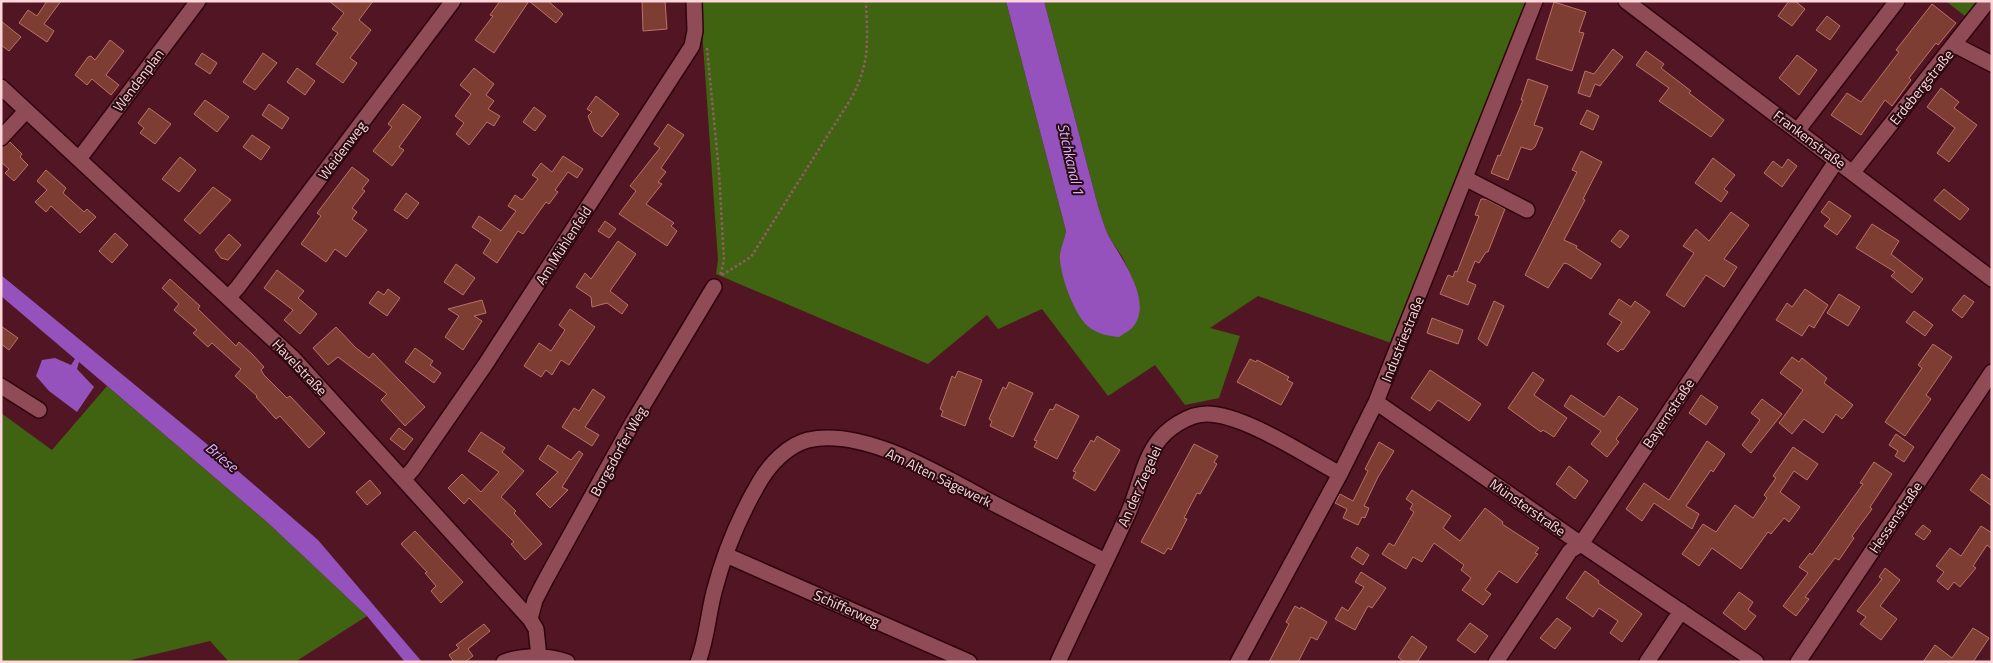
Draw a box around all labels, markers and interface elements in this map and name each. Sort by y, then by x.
street label: Wendenplan [107,44,169,116]
street label: Erdebergstraße [1884,45,1958,129]
street label: Frankenstraße [1769,105,1851,173]
street label: Weidenweg [313,116,371,184]
water label: Stichkanal 1 [1052,121,1091,198]
street label: Am Mühlenfeld [530,202,596,288]
street label: Industriestraße [1375,293,1429,385]
street label: Havelstraße [268,334,332,400]
street label: Bayernstraße [1637,374,1699,452]
street label: Borgsdorfer Weg [585,402,651,500]
water label: Briese [201,436,244,478]
street label: Am Alten Sägewerk [883,442,996,512]
street label: An der Ziegelei [1112,442,1166,530]
street label: Münsterstraße [1486,473,1570,541]
street label: Hessenstraße [1863,477,1927,557]
street label: Schifferweg [811,584,883,632]

